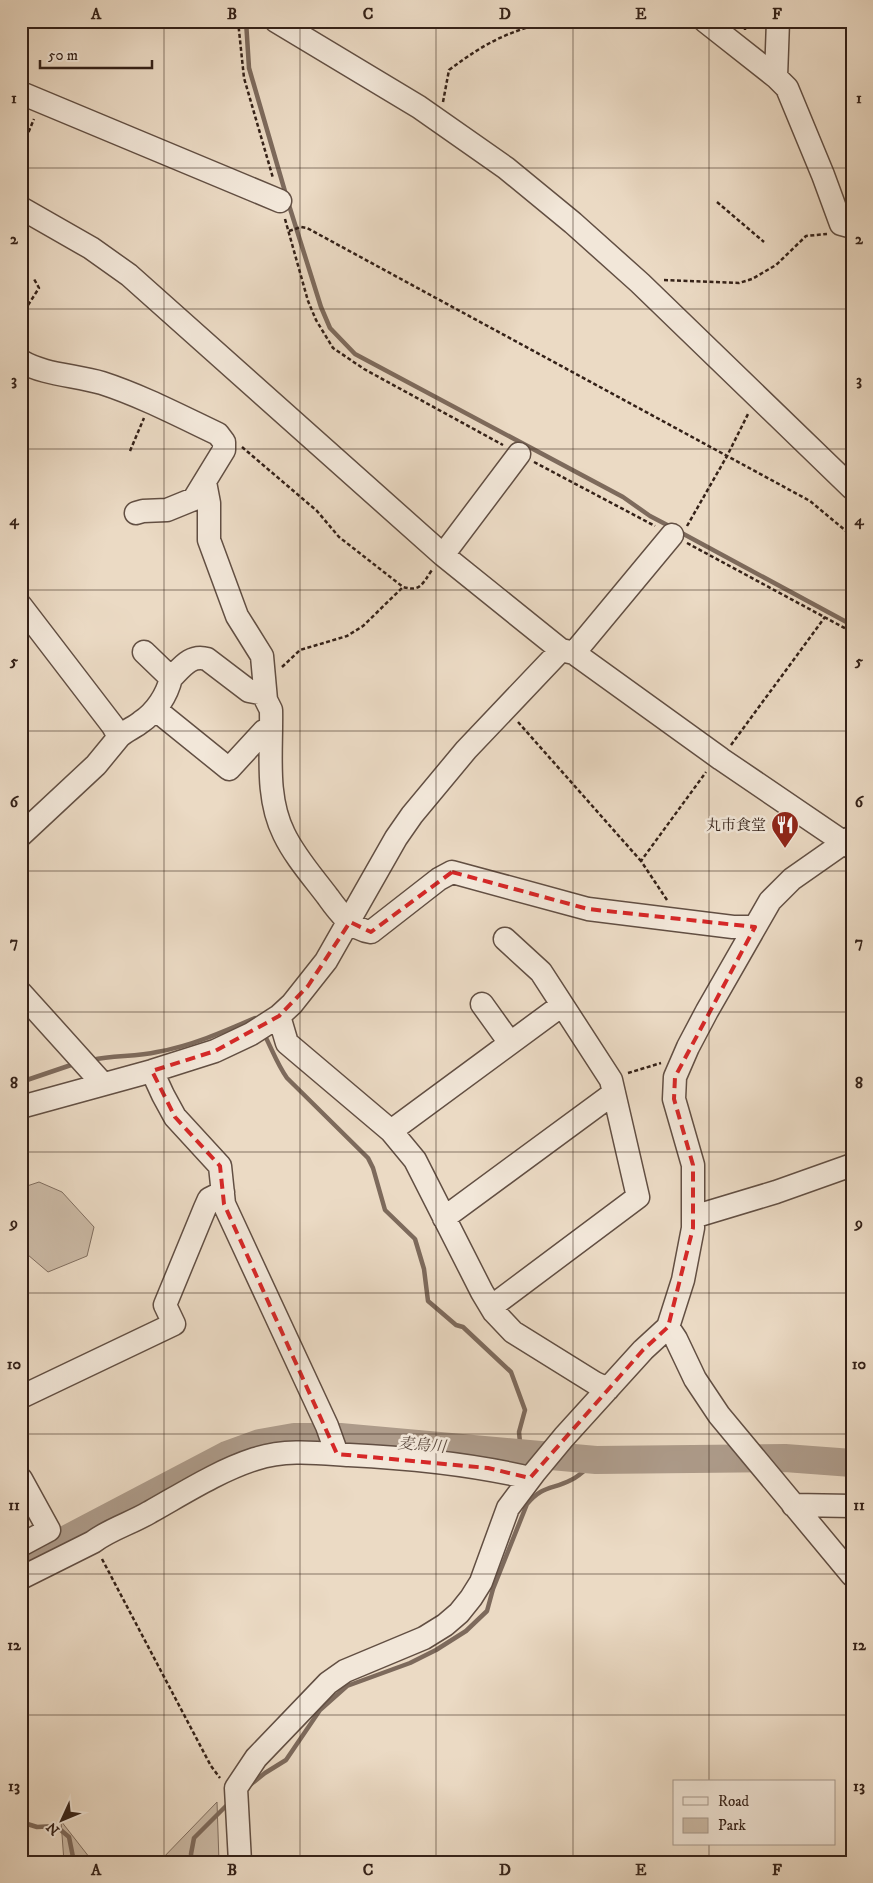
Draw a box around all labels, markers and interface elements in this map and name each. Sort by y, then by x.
text: A [90,4,102,24]
text: B [227,4,237,24]
text: C [363,4,373,24]
text: D [499,4,511,24]
text: E [635,4,647,24]
text: F [772,4,782,24]
scale bar [40,38,152,70]
text: 50 m [48,46,78,65]
text: 1 [11,88,17,108]
text: 1 [856,88,862,108]
text: 2 [10,229,19,249]
text: 2 [855,229,864,249]
text: 3 [11,370,17,390]
text: 3 [856,370,862,390]
text: 4 [8,510,19,530]
text: 4 [853,510,864,530]
text: 5 [9,651,18,671]
text: 5 [854,651,863,671]
text: 6 [10,792,20,812]
text: 6 [855,792,865,812]
restaurant icon: 丸市食堂 [770,810,800,849]
place label: 丸市食堂 [706,816,766,835]
text: 7 [10,932,18,952]
text: 7 [855,932,863,952]
text: 8 [10,1073,18,1093]
text: 8 [855,1073,863,1093]
text: 9 [9,1213,18,1233]
text: 9 [854,1213,863,1233]
text: 10 [7,1354,22,1374]
text: 10 [852,1354,867,1374]
water label: 麦鳥川 [397,1433,449,1457]
text: 11 [8,1495,20,1515]
text: 11 [853,1495,865,1515]
text: 12 [7,1635,22,1655]
text: 12 [852,1635,867,1655]
text: 13 [8,1776,20,1796]
text: 13 [853,1776,865,1796]
legend [673,1780,836,1846]
text: Road [718,1792,750,1811]
north arrow [38,1796,88,1846]
text: Park [718,1816,747,1835]
text: N [43,1818,64,1839]
text: A [90,1860,102,1880]
text: B [227,1860,237,1880]
text: C [363,1860,373,1880]
text: D [499,1860,511,1880]
text: E [635,1860,647,1880]
text: F [772,1860,782,1880]

